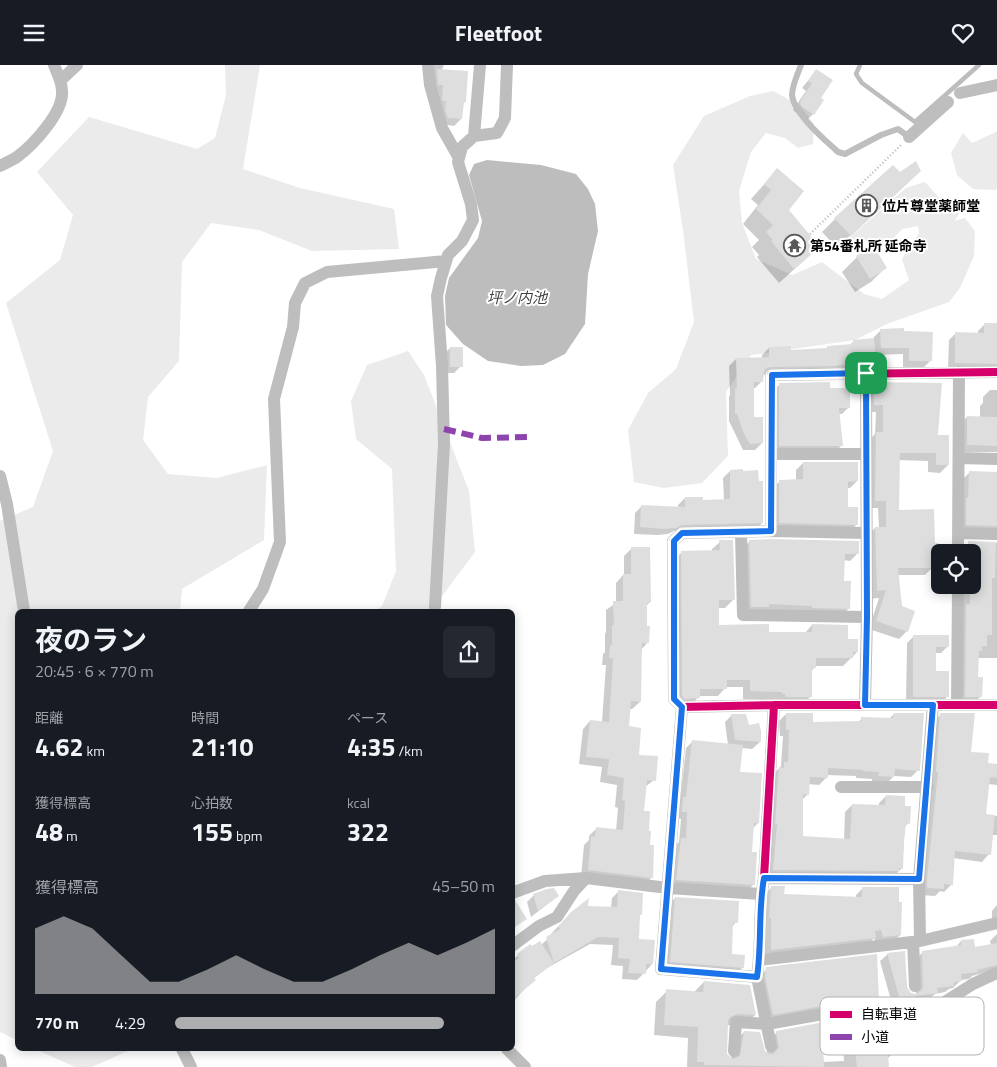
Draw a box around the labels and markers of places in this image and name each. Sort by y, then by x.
building icon: 位片尊堂薬師堂 [854,193,878,217]
place label: 位片尊堂薬師堂 [882,195,980,216]
temple icon: 第54番札所 延命寺 [782,233,806,257]
place label: 第54番札所 延命寺 [810,235,927,256]
pin [845,352,887,394]

